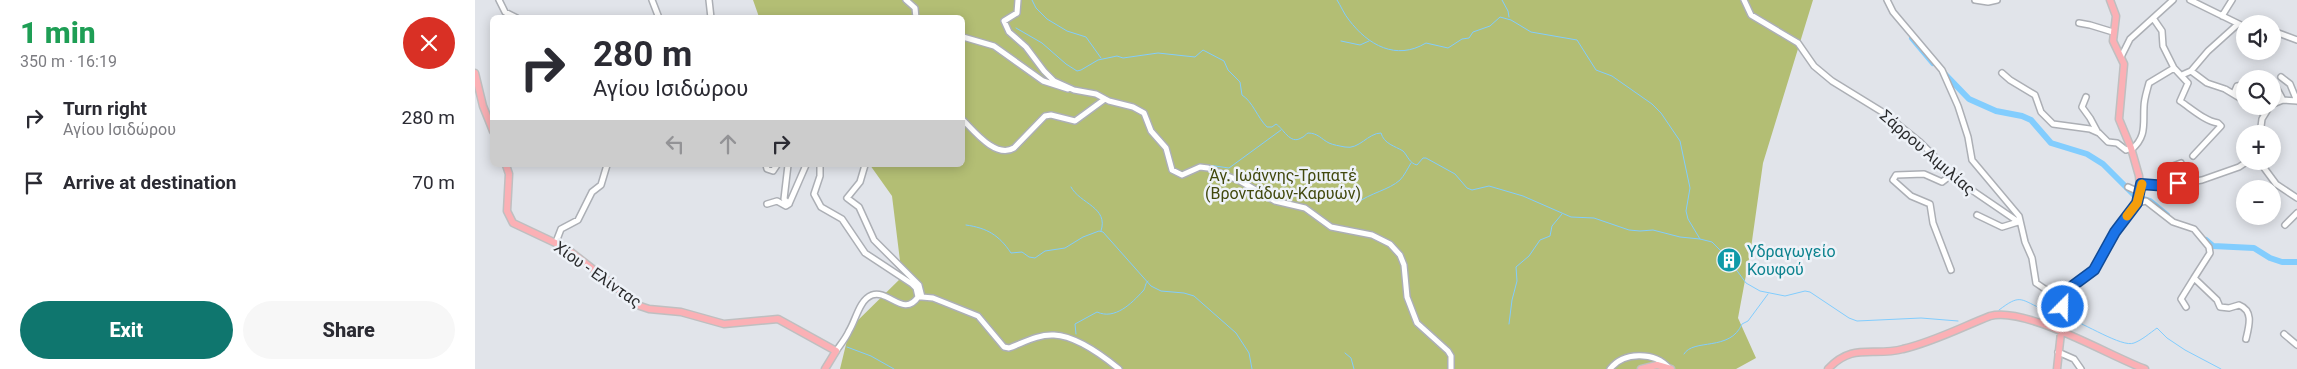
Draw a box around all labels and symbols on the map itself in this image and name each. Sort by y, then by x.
street label: Σάρρου Αιμιλίας [1876,106,1979,199]
pin [2157,162,2199,204]
park label: Άγ. Ιωάννης-Τριπατέ (Βροντάδων-Καρυών) [1205,166,1361,203]
street label: Χίου - Ελίντας [550,237,645,312]
place label: Υδραγωγείο Κουφού [1747,242,1836,279]
building icon: Υδραγωγείο Κουφού [1716,247,1742,273]
position arrow [2036,280,2088,332]

